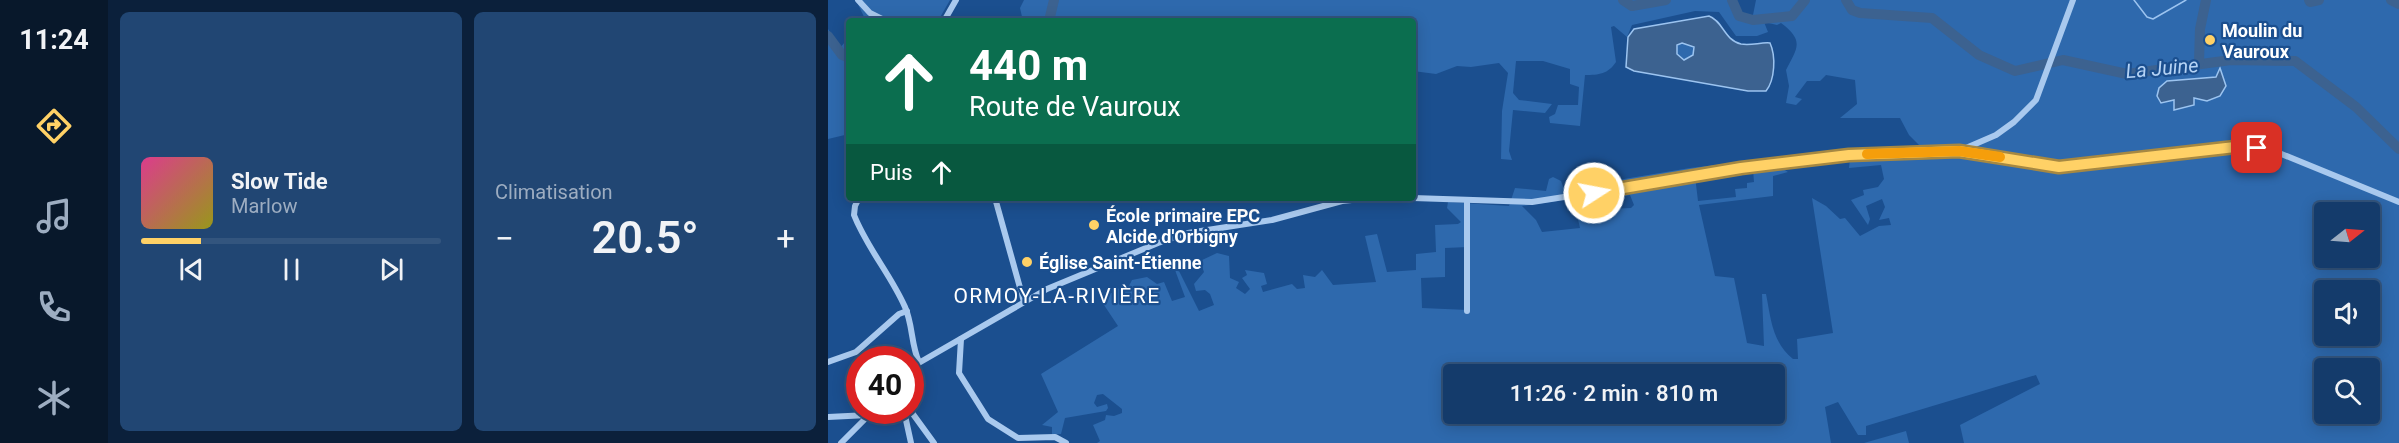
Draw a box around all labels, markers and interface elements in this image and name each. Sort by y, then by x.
place label: Moulin du Vauroux [2222,20,2302,62]
text: 11:24 [19,24,89,56]
marker: Moulin du Vauroux [2203,33,2217,47]
text: 440 m [969,41,1088,90]
icon: ahead [870,42,948,120]
water label: La Juine [2125,53,2199,83]
text: Route de Vauroux [969,91,1181,123]
icon: directions [33,105,75,147]
pin [2231,122,2282,173]
icon: arrive [2240,131,2273,164]
icon: ahead [925,156,958,189]
text: Puis [870,160,913,185]
position arrow [1562,161,1626,225]
text: Slow Tide [231,169,328,194]
text: Climatisation [495,180,613,204]
text: Marlow [231,194,297,218]
icon: music [33,195,75,237]
north arrow [2314,202,2380,268]
map controls [2314,202,2380,424]
place label: École primaire EPC Alcide d'Orbigny [1106,205,1260,247]
text: 20.5° [591,211,699,264]
marker: École primaire EPC Alcide d'Orbigny [1087,218,1101,232]
text: − [495,219,514,258]
text: + [776,219,795,258]
place label: Église Saint-Étienne [1039,252,1202,273]
icon: previous [175,253,208,286]
icon: pause [275,253,308,286]
icon: next [375,253,408,286]
marker: Église Saint-Étienne [1020,255,1034,269]
button: sound [2314,280,2380,346]
district label: ORMOY-LA-RIVIÈRE [953,284,1161,308]
icon: phone [33,286,75,328]
speed limit sign: 40 [846,346,924,424]
button: search [2314,358,2380,424]
icon: climate [33,377,75,419]
text: 11:26 · 2 min · 810 m [1510,381,1718,406]

